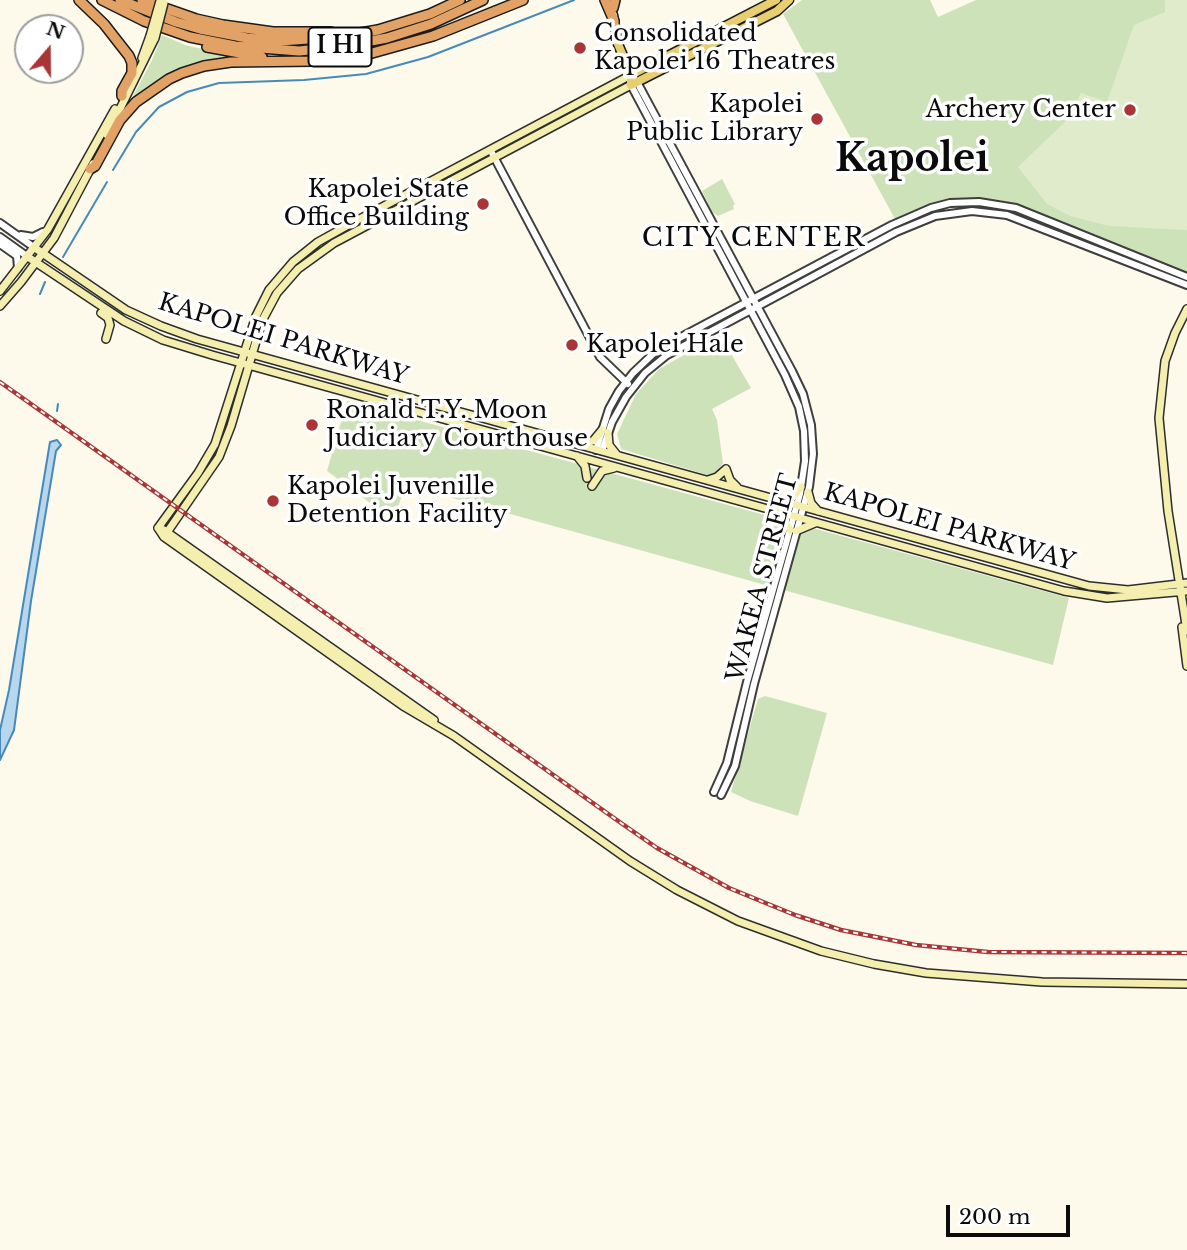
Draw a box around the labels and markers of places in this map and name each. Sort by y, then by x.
place label: Consolidated Kapolei 16 Theatres [594,20,835,76]
marker: Consolidated Kapolei 16 Theatres [572,40,588,56]
place label: Kapolei Public Library [626,91,803,147]
place label: Archery Center [926,96,1116,124]
marker: Archery Center [1122,102,1138,118]
marker: Kapolei Public Library [809,111,825,127]
place label: Kapolei State Office Building [284,176,469,232]
marker: Kapolei State Office Building [475,196,491,212]
place label: Kapolei Hale [586,331,744,359]
marker: Kapolei Hale [564,337,580,353]
place label: Ronald T.Y. Moon Judiciary Courthouse [326,397,588,453]
marker: Ronald T.Y. Moon Judiciary Courthouse [304,417,320,433]
place label: Kapolei Juvenille Detention Facility [287,473,508,529]
marker: Kapolei Juvenille Detention Facility [265,493,281,509]

